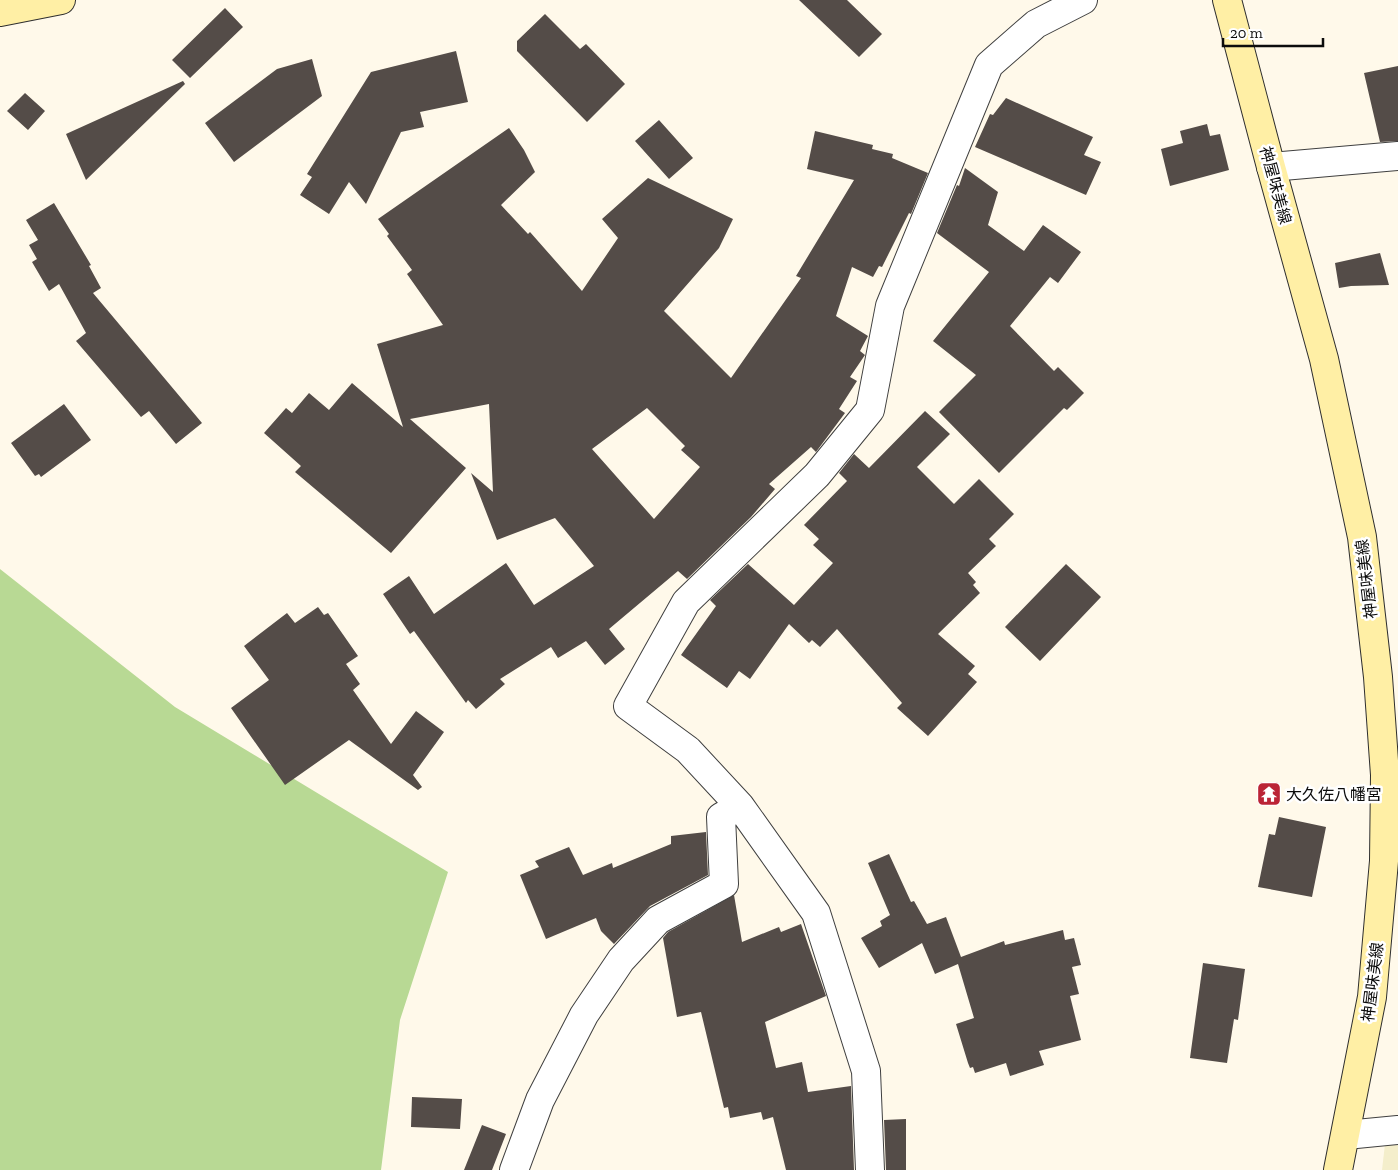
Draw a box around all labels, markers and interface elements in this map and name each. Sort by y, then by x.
scale bar [1223,15,1323,47]
text: 20 m [1230,24,1263,42]
street label: 神屋味美線 [1256,144,1295,226]
street label: 神屋味美線 [1352,538,1381,620]
temple icon: 大久佐八幡宮 [1256,781,1282,807]
place label: 大久佐八幡宮 [1286,785,1382,804]
street label: 神屋味美線 [1358,941,1387,1023]

